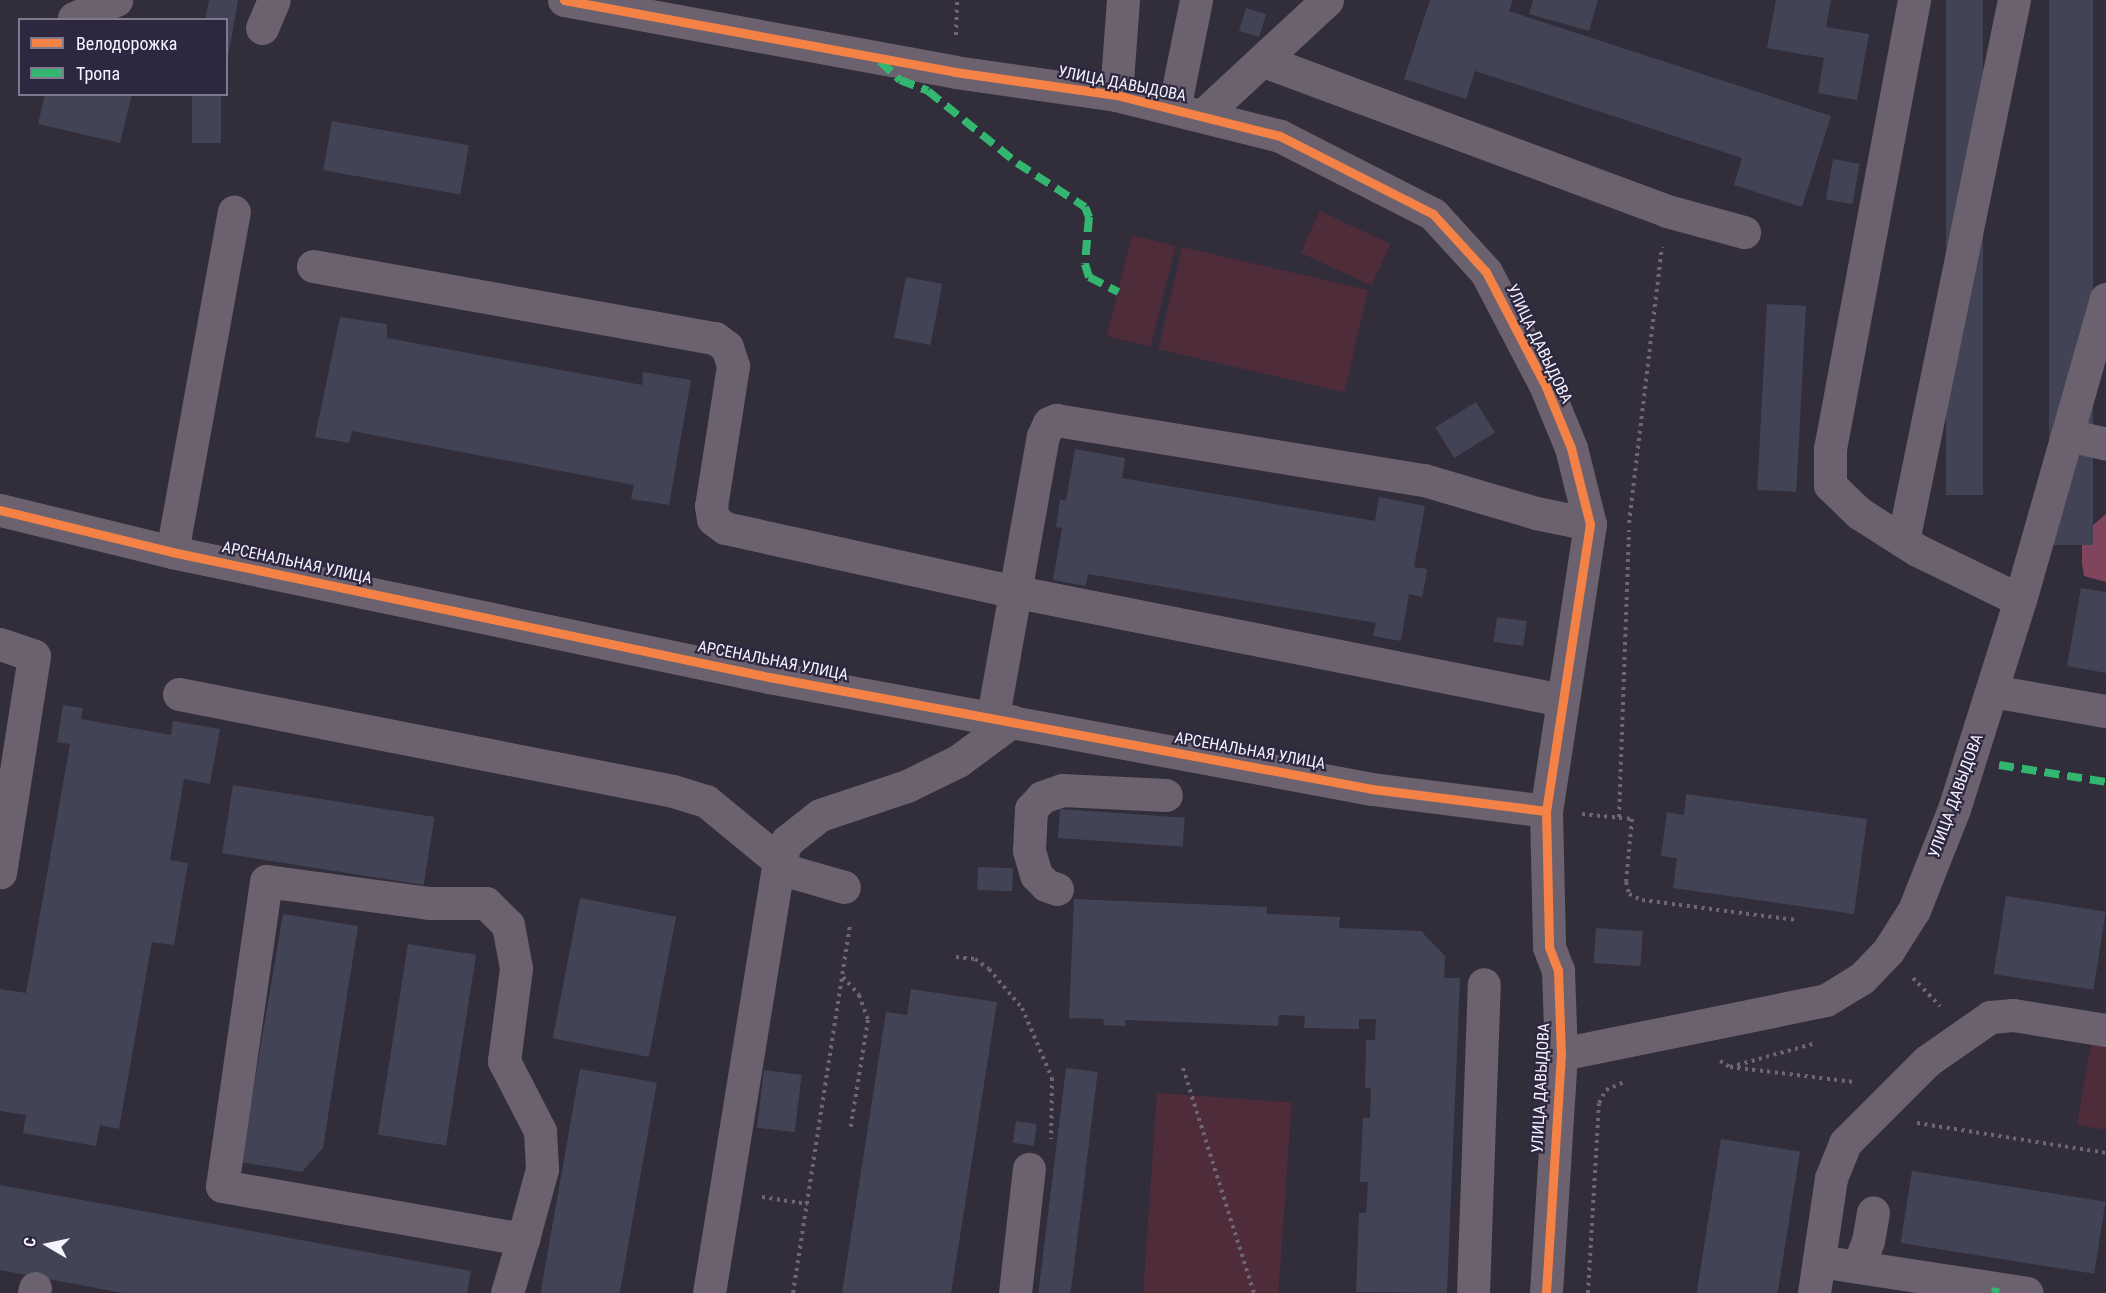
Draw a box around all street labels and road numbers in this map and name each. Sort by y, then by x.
street label: УЛИЦА ДАВЫДОВА [1056,62,1188,106]
street label: УЛИЦА ДАВЫДОВА [1502,281,1576,407]
street label: АРСЕНАЛЬНАЯ УЛИЦА [220,538,374,588]
street label: АРСЕНАЛЬНАЯ УЛИЦА [696,637,850,685]
street label: АРСЕНАЛЬНАЯ УЛИЦА [1173,728,1327,774]
street label: УЛИЦА ДАВЫДОВА [1925,732,1987,860]
street label: УЛИЦА ДАВЫДОВА [1528,1022,1554,1154]

